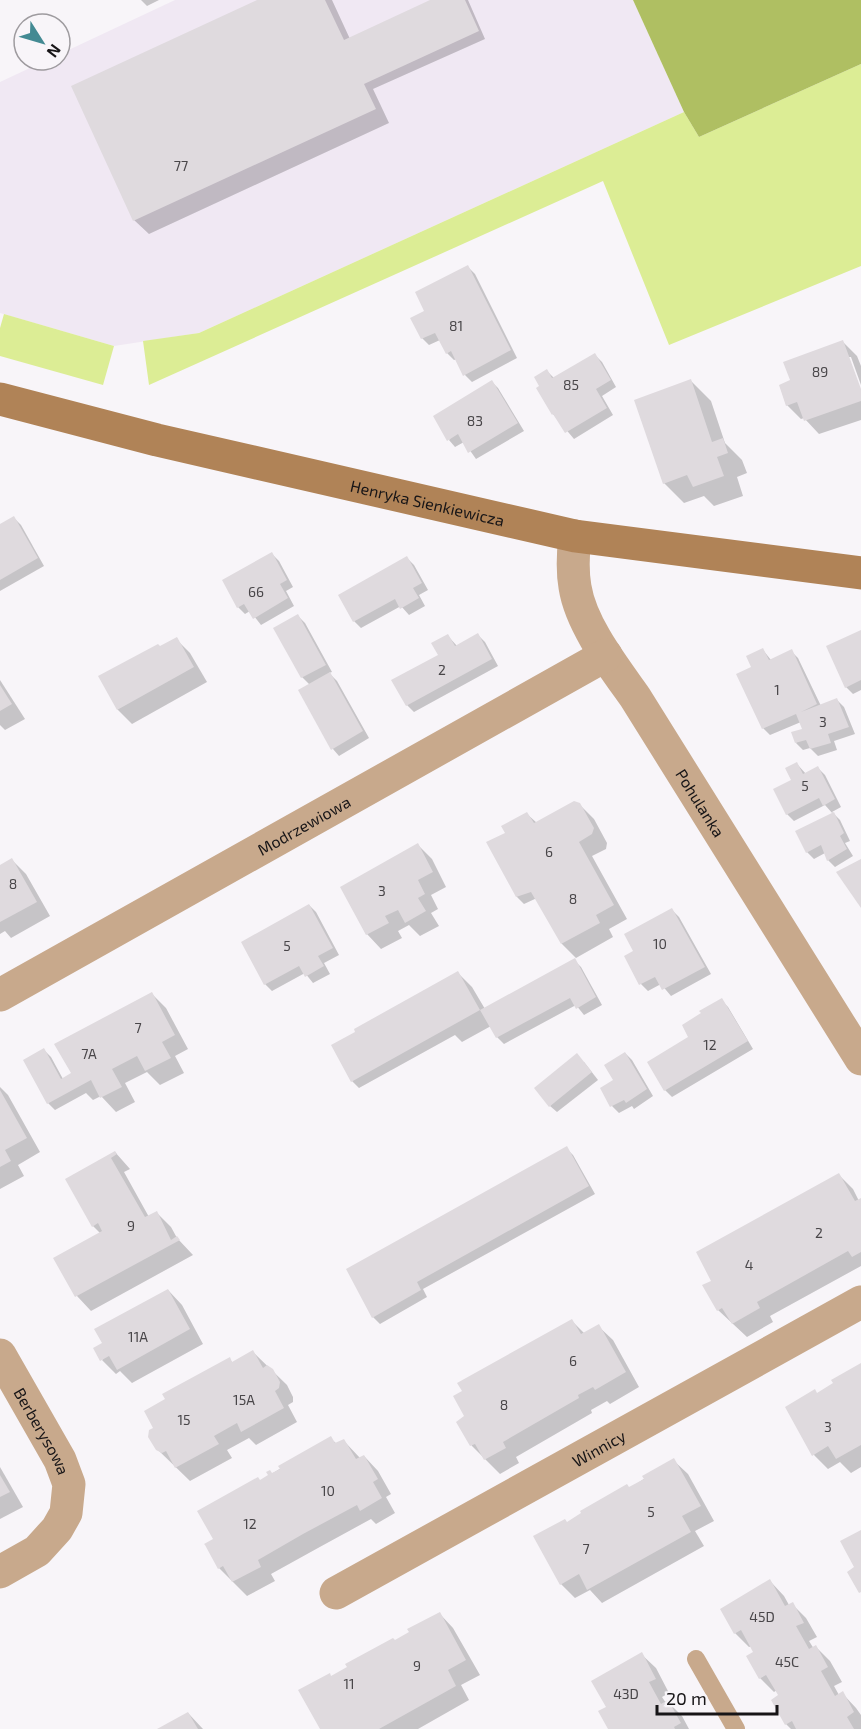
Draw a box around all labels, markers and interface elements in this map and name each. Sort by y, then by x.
north arrow [12,12,72,72]
text: N [43,41,65,62]
house number: 77 [174,157,188,174]
house number: 81 [449,317,463,334]
house number: 89 [812,363,828,380]
house number: 85 [563,376,579,393]
house number: 83 [467,412,483,429]
street label: Henryka Sienkiewicza [349,475,507,529]
house number: 66 [248,583,264,600]
house number: 2 [438,661,446,678]
house number: 1 [774,681,780,698]
house number: 3 [819,713,827,730]
street label: Pohulanka [673,765,729,840]
house number: 5 [801,777,809,794]
street label: Modrzewiowa [254,791,353,858]
house number: 6 [545,843,553,860]
house number: 8 [9,875,17,892]
house number: 3 [378,882,386,899]
house number: 8 [569,890,577,907]
house number: 10 [653,935,667,952]
house number: 5 [283,937,291,954]
house number: 7 [134,1019,142,1036]
house number: 12 [703,1036,717,1053]
house number: 7A [81,1045,97,1062]
house number: 9 [127,1217,135,1234]
house number: 2 [815,1224,823,1241]
house number: 4 [745,1256,753,1273]
house number: 11A [128,1328,148,1345]
house number: 6 [569,1352,577,1369]
street label: Berberysowa [11,1384,74,1477]
house number: 15A [233,1391,255,1408]
house number: 8 [500,1396,508,1413]
house number: 15 [177,1411,191,1428]
house number: 3 [824,1418,832,1435]
street label: Winnicy [568,1425,629,1470]
house number: 10 [321,1482,335,1499]
house number: 5 [647,1503,655,1520]
house number: 12 [243,1515,257,1532]
house number: 7 [582,1540,590,1557]
house number: 45D [749,1608,775,1625]
house number: 45C [775,1653,799,1670]
house number: 9 [413,1657,421,1674]
house number: 11 [343,1675,355,1692]
scale bar [657,1678,777,1716]
house number: 43D [613,1685,639,1702]
text: 20 m [666,1687,707,1709]

